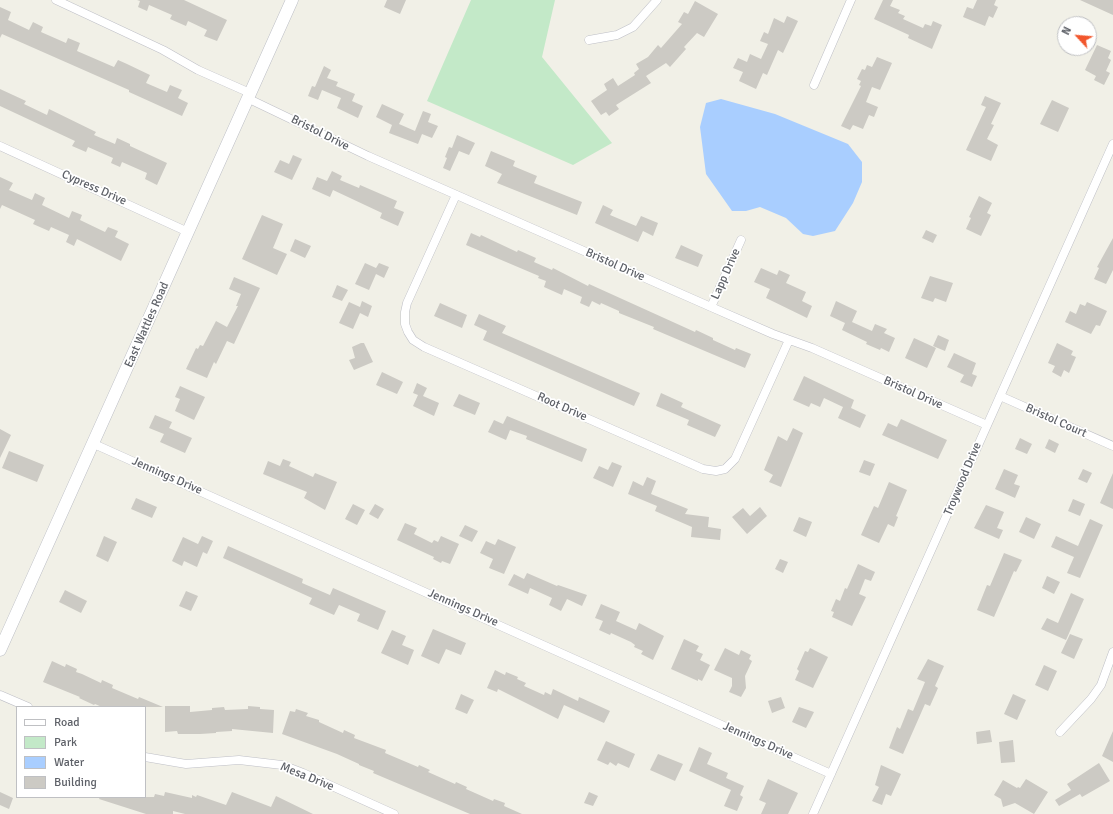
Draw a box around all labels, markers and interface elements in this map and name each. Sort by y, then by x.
north arrow [1057,16,1097,56]
text: N [1059,25,1074,37]
street label: Bristol Drive [288,112,352,154]
street label: Cypress Drive [59,167,129,209]
street label: Bristol Drive [583,246,647,284]
street label: Lapp Drive [708,246,744,302]
street label: East Wattles Road [122,280,172,370]
street label: Bristol Drive [881,374,945,412]
street label: Root Drive [535,390,589,424]
street label: Bristol Court [1023,401,1089,441]
street label: Troywood Drive [941,440,985,518]
street label: Jennings Drive [130,454,204,498]
street label: Jennings Drive [426,586,500,630]
legend [16,706,146,798]
text: Road [54,715,80,730]
street label: Jennings Drive [721,719,795,763]
text: Park [54,735,77,750]
text: Water [54,755,84,770]
street label: Mesa Drive [278,760,336,794]
text: Building [54,775,97,790]

